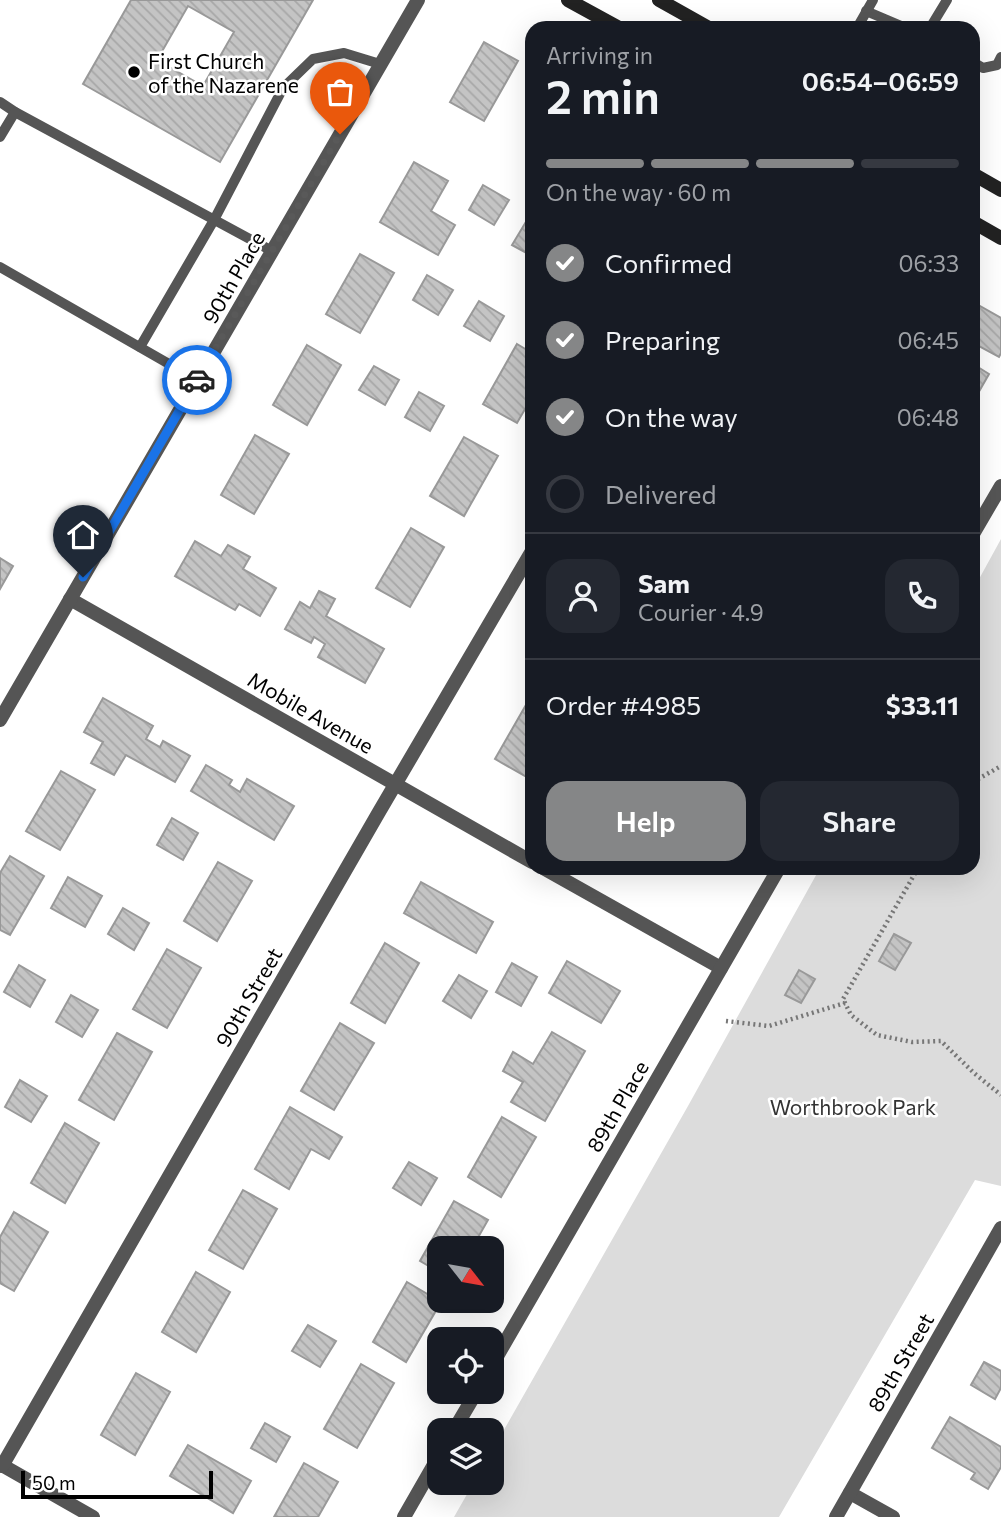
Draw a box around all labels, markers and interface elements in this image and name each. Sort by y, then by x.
text: Arriving in [546,41,653,69]
place label: First Church of the Nazarene [148,48,299,97]
pin [310,62,370,134]
marker: First Church of the Nazarene [126,64,142,80]
text: 06:54–06:59 [802,65,959,96]
text: 2 min [546,67,660,123]
icon: bag [321,73,359,111]
text: On the way · 60 m [546,178,731,206]
street label: 90th Place [197,227,269,327]
icon: check [546,244,584,282]
text: Confirmed [605,247,732,278]
text: 06:33 [898,249,959,277]
icon: check [546,321,584,359]
text: Preparing [605,324,720,355]
text: 06:45 [898,326,959,354]
courier [162,345,232,415]
icon: car [178,361,216,399]
icon: check [546,398,584,436]
text: On the way [605,401,738,432]
text: 06:48 [897,403,959,431]
text: Delivered [605,478,716,509]
pin [53,505,113,577]
icon: home [64,516,102,554]
button: person [546,559,620,633]
button: phone [885,559,959,633]
text: Sam [638,567,690,598]
text: Courier · 4.9 [638,598,764,626]
street label: Mobile Avenue [244,666,378,758]
text: Order #4985 [546,689,701,720]
text: $33.11 [886,689,959,720]
button: Help [546,781,746,861]
button: Share [760,781,959,861]
street label: 90th Street [210,943,286,1051]
street label: 89th Place [581,1056,653,1156]
park label: Worthbrook Park [770,1094,936,1119]
north arrow [427,1236,504,1312]
map controls [427,1236,504,1495]
street label: 89th Street [862,1308,938,1416]
button: locate [427,1327,504,1404]
button: layers [427,1418,504,1495]
scale bar [21,1468,214,1500]
text: 50 m [32,1471,76,1494]

